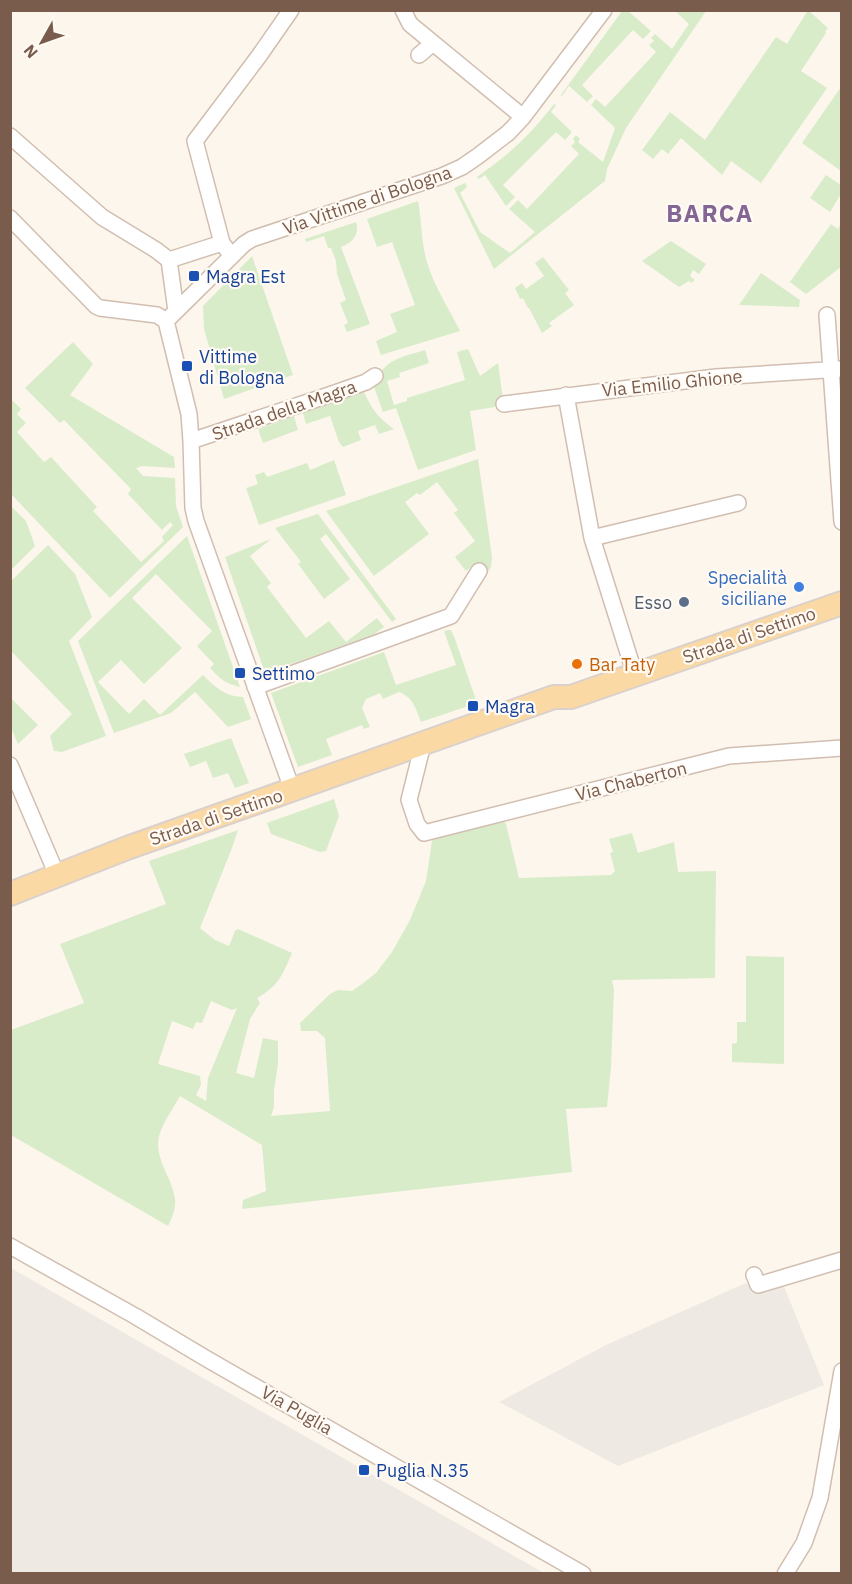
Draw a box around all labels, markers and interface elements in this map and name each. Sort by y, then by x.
north arrow [12,12,72,72]
text: N [19,41,42,63]
street label: Via Vittime di Bologna [280,160,455,240]
district label: BARCA [666,197,754,229]
place label: Magra Est [206,265,286,288]
marker: Magra Est [187,269,201,283]
place label: Vittime di Bologna [199,345,285,389]
marker: Vittime di Bologna [180,359,194,373]
street label: Via Emilio Ghione [601,364,744,402]
street label: Strada della Magra [209,374,359,445]
place label: Specialità siciliane [708,566,787,610]
marker: Specialità siciliane [792,580,806,594]
place label: Esso [634,591,672,614]
marker: Esso [677,595,691,609]
street label: Strada di Settimo [679,601,819,669]
place label: Bar Taty [589,653,655,676]
marker: Bar Taty [570,657,584,671]
place label: Settimo [252,662,315,685]
marker: Settimo [233,666,247,680]
place label: Magra [485,695,535,718]
marker: Magra [466,699,480,713]
street label: Via Chaberton [573,756,689,806]
street label: Strada di Settimo [146,783,286,851]
street label: Via Puglia [257,1380,337,1440]
place label: Puglia N.35 [376,1459,469,1482]
marker: Puglia N.35 [357,1463,371,1477]

